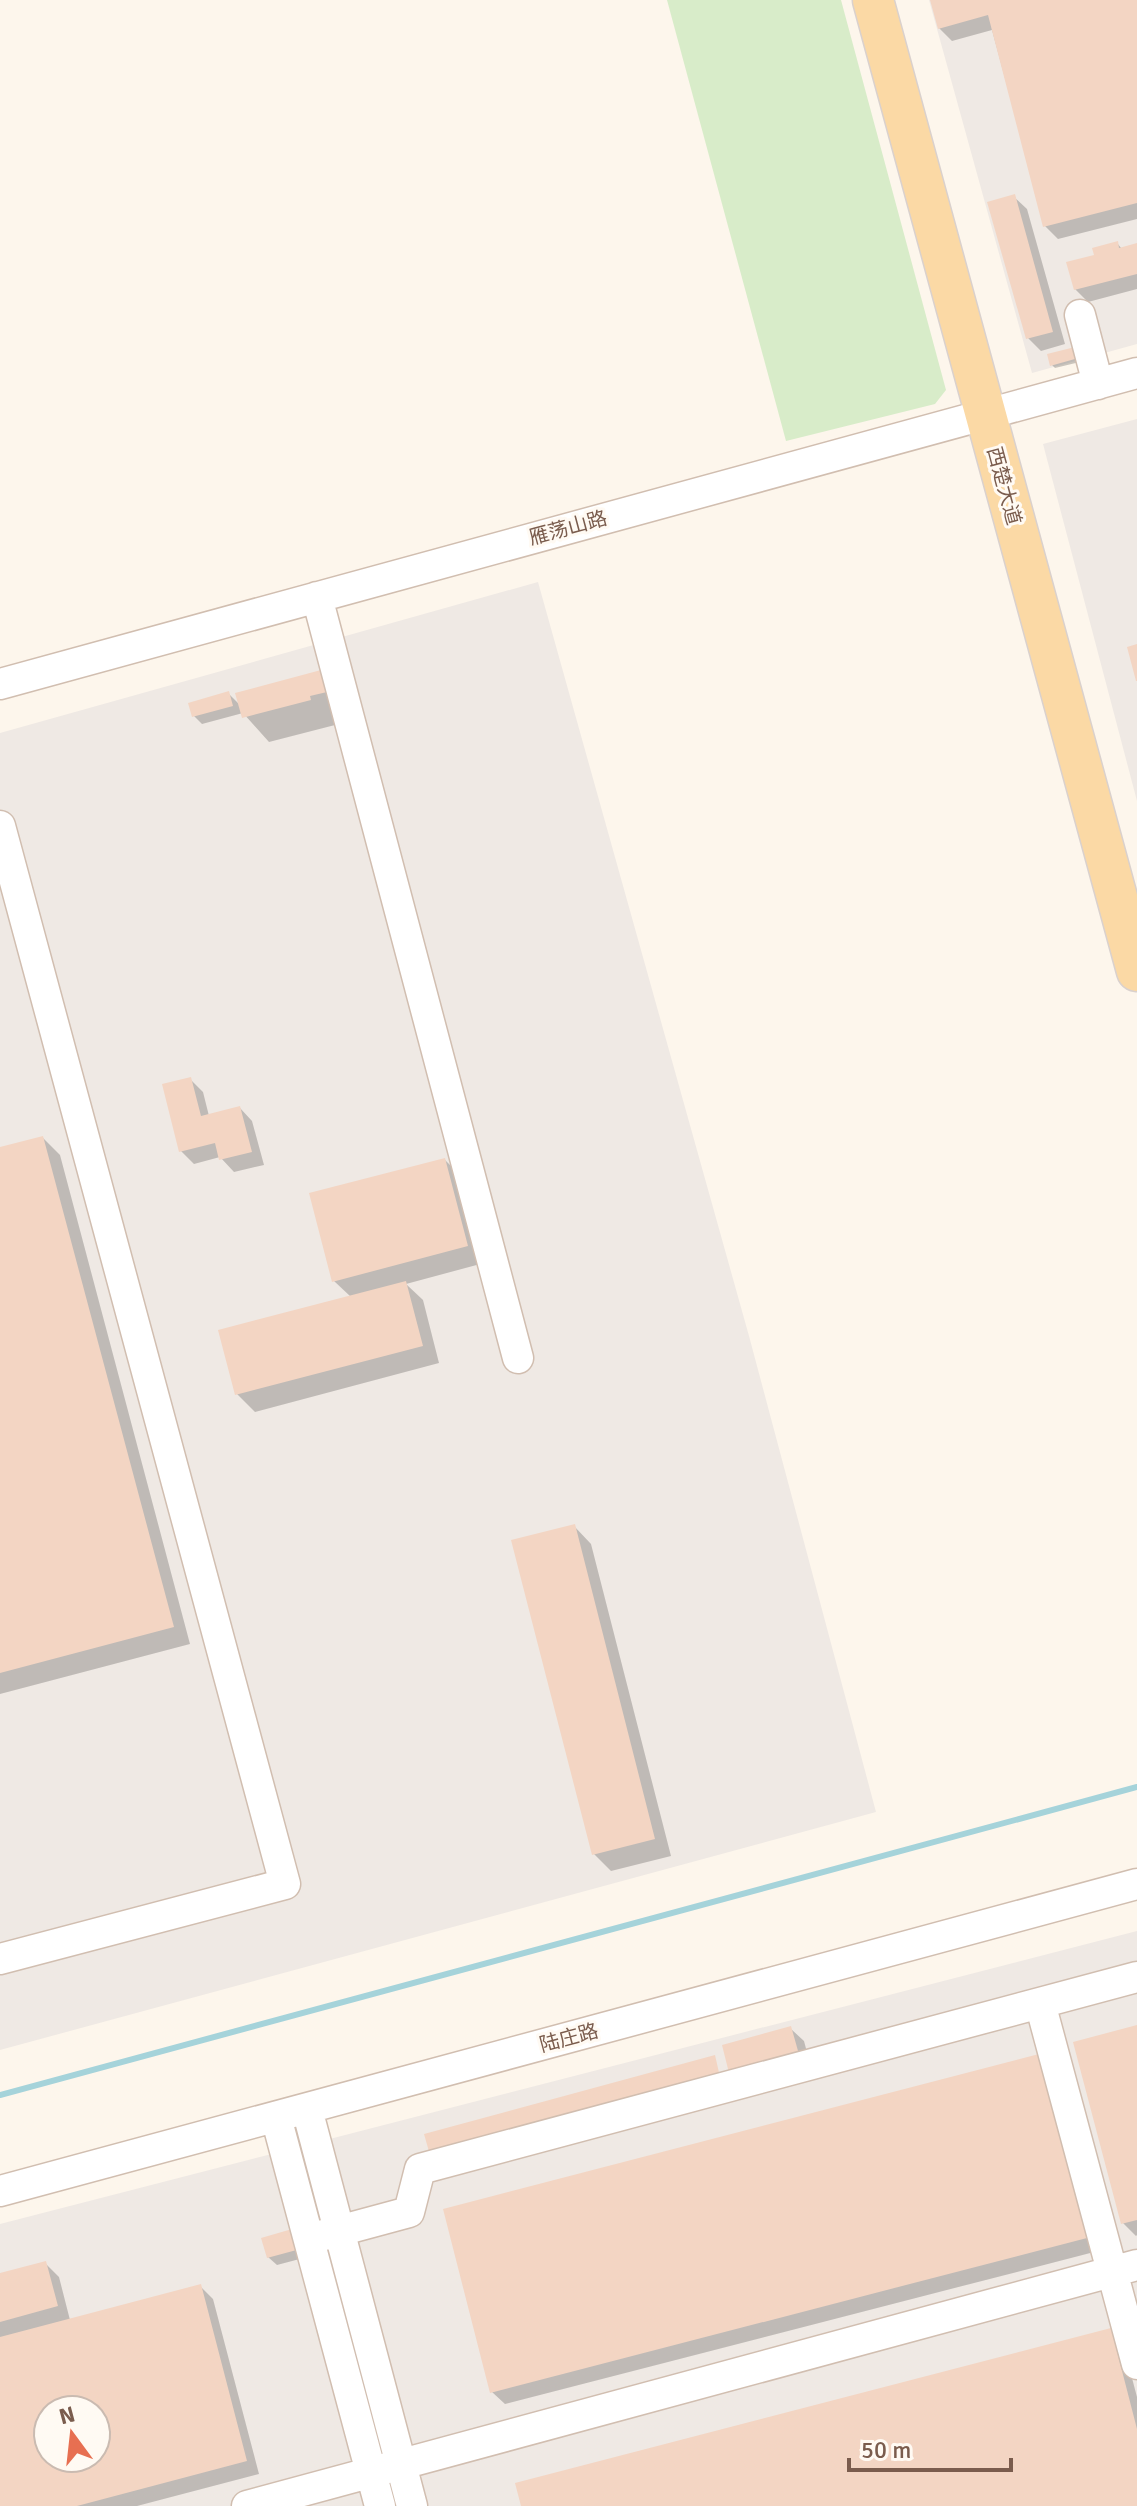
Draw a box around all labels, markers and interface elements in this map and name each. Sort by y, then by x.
street label: 西楚大道 [982,444,1026,528]
street label: 雁荡山路 [526,506,610,550]
street label: 陆庄路 [537,2018,601,2058]
north arrow [32,2394,112,2474]
text: N [56,2400,78,2430]
scale bar [849,2422,1011,2472]
text: 50 m [861,2435,911,2465]

